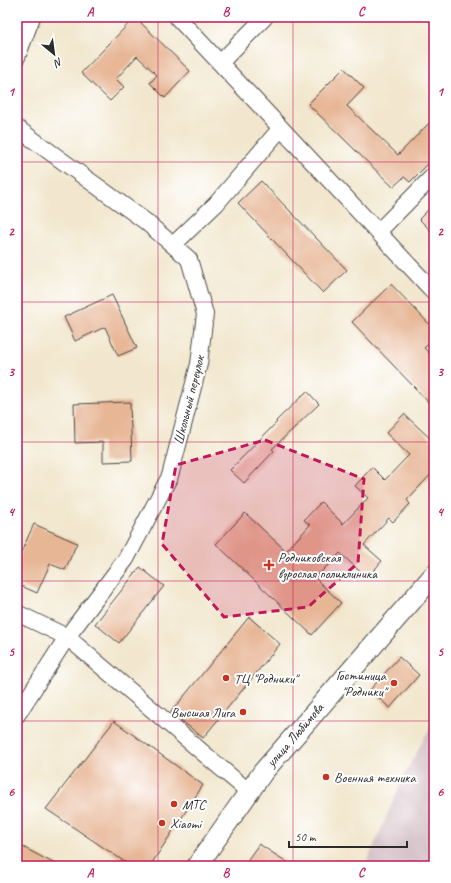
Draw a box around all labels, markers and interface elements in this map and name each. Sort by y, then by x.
text: A [87,4,95,20]
text: B [223,4,231,20]
text: C [358,4,366,20]
north arrow [34,34,74,74]
text: N [51,55,65,72]
text: 1 [8,84,16,100]
text: 1 [437,84,445,100]
text: 2 [8,224,15,240]
text: 2 [437,224,444,240]
street label: Школьный переулок [170,352,209,446]
text: 3 [8,364,15,380]
text: 3 [437,364,444,380]
text: 4 [8,504,16,520]
text: 4 [437,504,445,520]
place label: Родниковская взрослая поликлиника [278,549,378,582]
marker: Родниковская взрослая поликлиника [263,559,275,571]
text: 5 [8,644,15,660]
text: 5 [437,644,444,660]
place label: Гостиница "Родники" [336,667,389,700]
place label: ТЦ "Родники" [234,670,300,687]
marker: ТЦ "Родники" [221,673,231,683]
marker: Гостиница "Родники" [389,678,399,688]
street label: улица Любимова [262,699,328,771]
place label: Высшая Лига [171,704,236,721]
marker: Высшая Лига [238,707,248,717]
place label: Военная техника [334,769,416,786]
marker: Военная техника [321,772,331,782]
text: 6 [8,784,15,800]
text: 6 [437,784,444,800]
place label: МТС [182,796,207,813]
marker: МТС [169,799,179,809]
place label: Xiaomi [170,815,203,832]
marker: Xiaomi [157,818,167,828]
scale bar [289,823,407,849]
text: 50 m [295,829,317,845]
text: A [87,865,95,881]
text: B [223,865,231,881]
text: C [358,865,366,881]

